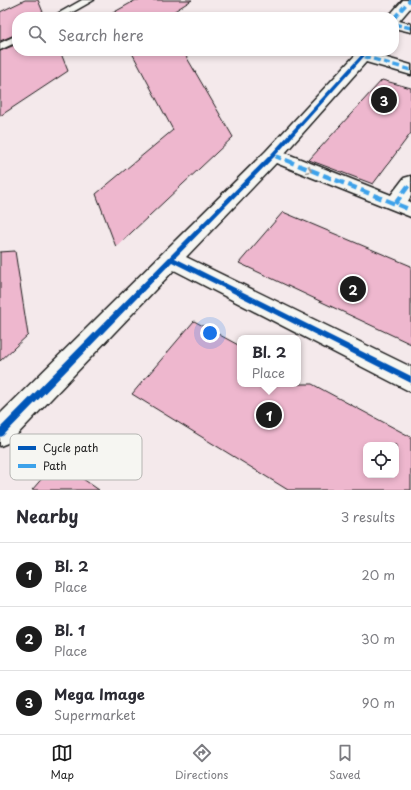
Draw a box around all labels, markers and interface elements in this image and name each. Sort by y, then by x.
search box [12,12,399,56]
icon: search [26,23,48,45]
text: Search here [58,23,144,46]
pin: 3 [371,85,397,115]
one-way arrow [305,165,312,173]
pin: 2 [340,274,366,304]
your location [200,323,220,343]
popup [237,335,301,387]
text: Bl. 2 [252,340,286,363]
text: Place [252,363,285,382]
pin: 1 [256,400,282,430]
legend [10,434,142,480]
text: Cycle path [43,439,98,456]
map controls [363,442,399,478]
button: locate [363,442,399,478]
text: Path [43,457,67,474]
text: Nearby [16,503,78,529]
text: 3 results [341,507,395,526]
text: Bl. 2 [54,554,88,577]
text: 1 [26,565,32,584]
text: 20 m [361,565,395,584]
text: Place [54,577,87,596]
text: Bl. 1 [54,618,85,641]
text: 2 [24,629,34,648]
text: 30 m [361,629,395,648]
text: Place [54,641,87,660]
text: Mega Image [54,682,145,705]
text: 3 [25,693,33,712]
text: 90 m [362,693,395,712]
text: Supermarket [54,705,136,724]
tab: Map [50,742,74,783]
tab: Directions [175,742,228,783]
tab: Saved [329,742,361,783]

